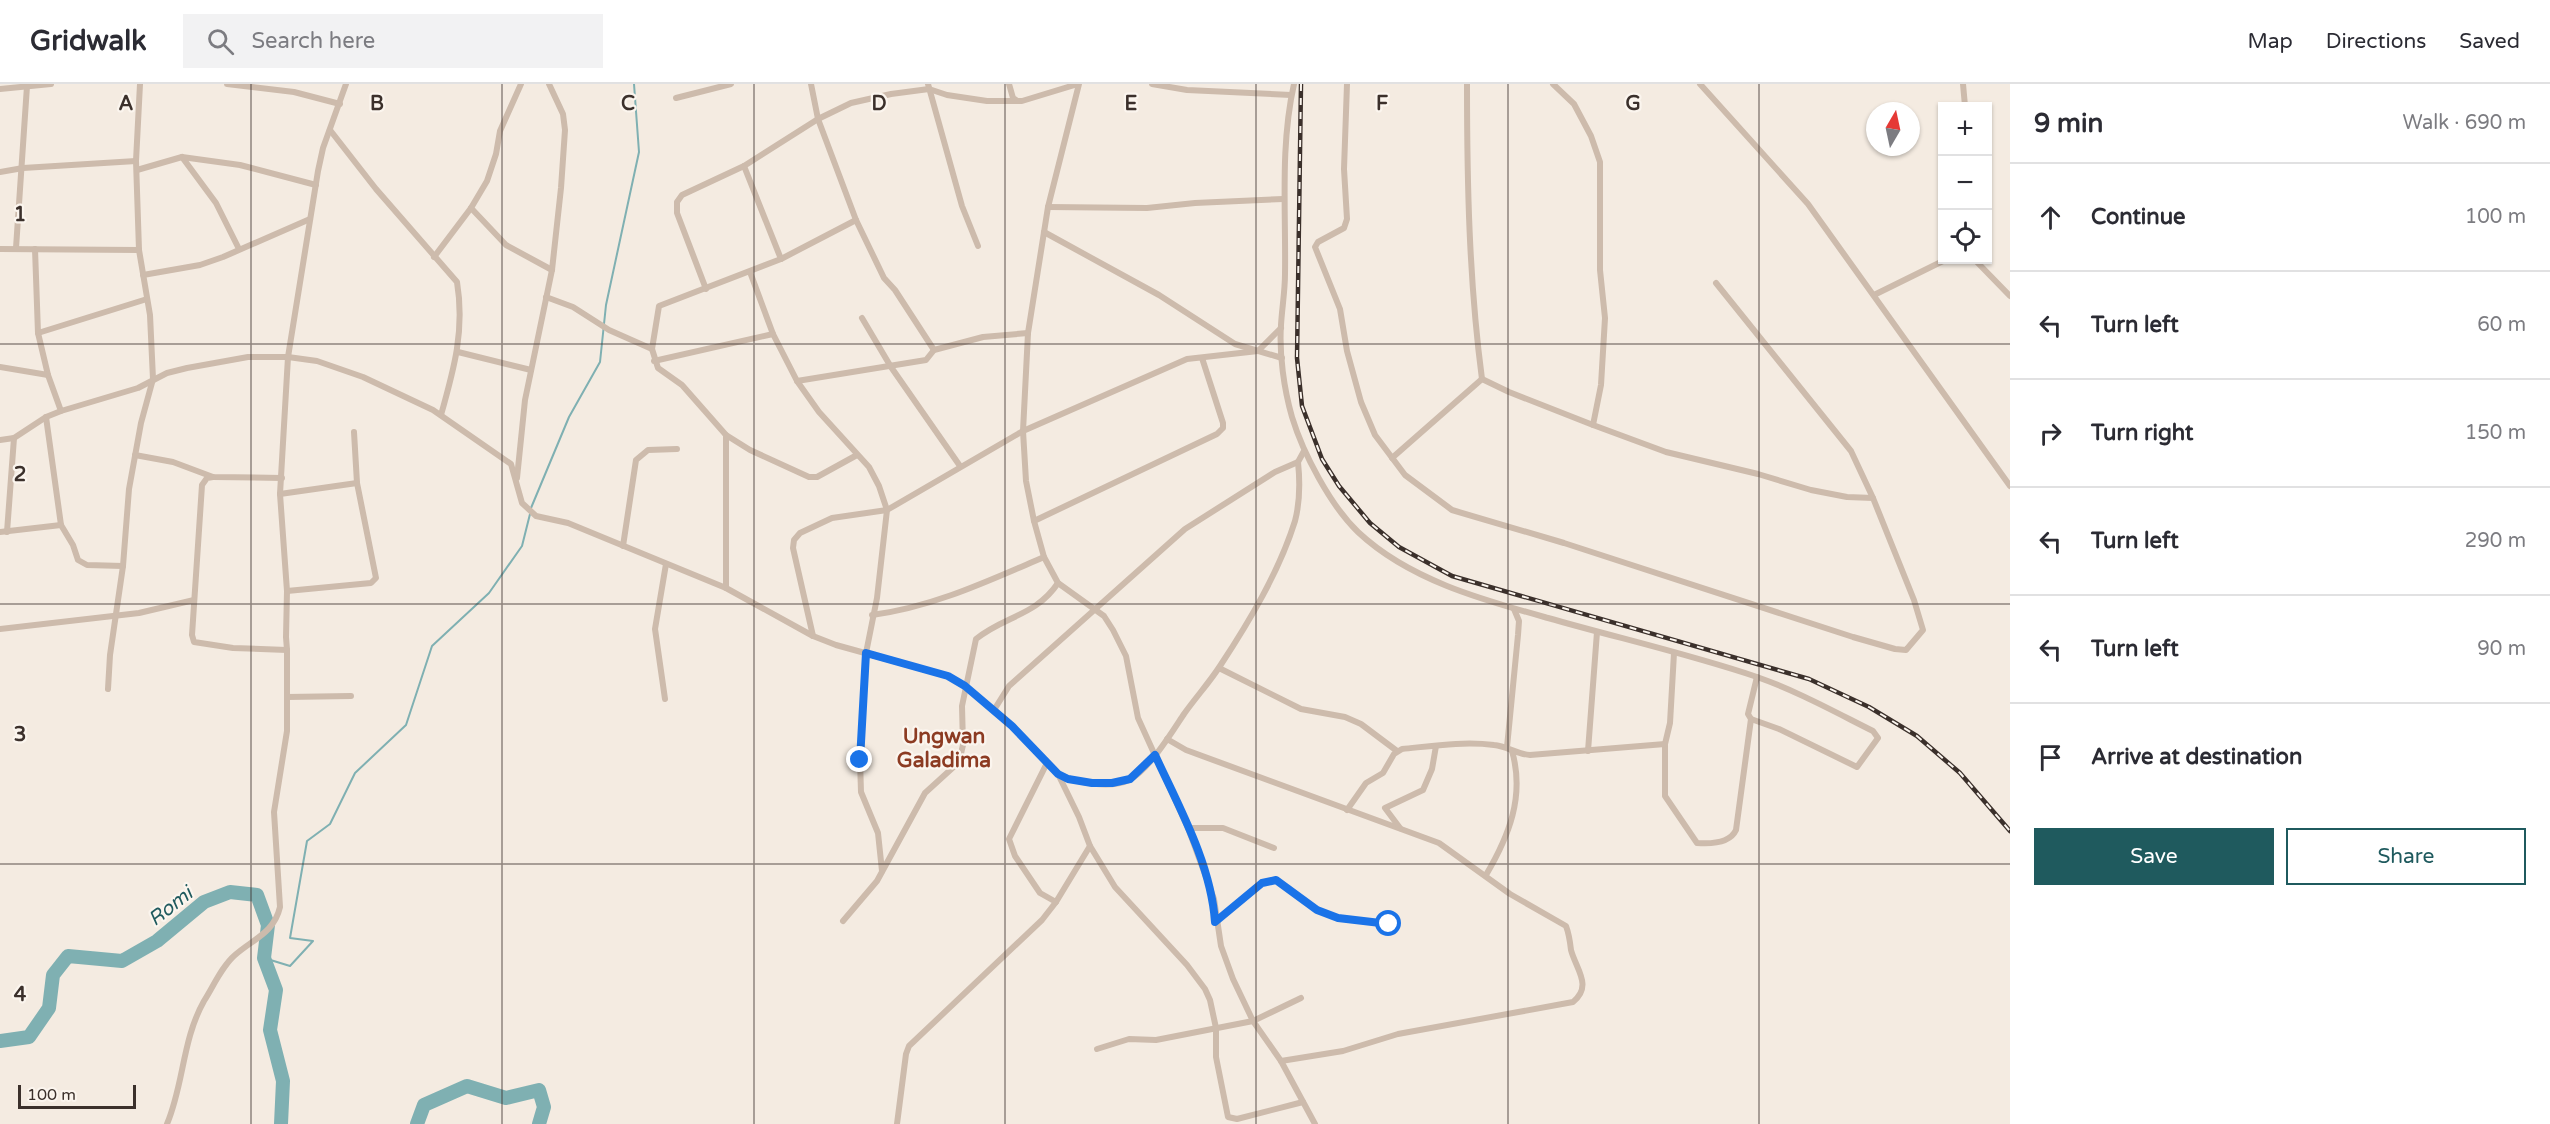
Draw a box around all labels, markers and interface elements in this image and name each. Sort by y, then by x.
search box [183,14,603,68]
text: Gridwalk [30,24,147,58]
icon: search [204,25,237,58]
text: Search here [252,28,375,54]
text: Map [2247,29,2293,54]
text: Directions [2326,29,2426,54]
text: Saved [2459,29,2520,54]
text: A [119,92,134,116]
text: B [370,92,384,116]
text: C [621,92,635,116]
text: D [871,92,887,116]
text: E [1125,92,1138,116]
text: F [1376,92,1388,116]
text: G [1625,92,1641,116]
north arrow [1866,102,1920,156]
map controls [1938,102,1992,264]
button: + [1938,102,1992,156]
text: 9 min [2034,108,2103,139]
text: Walk · 690 m [2403,111,2526,135]
button: − [1938,156,1992,210]
icon: ahead [2034,201,2067,234]
text: 1 [14,203,26,227]
text: Continue [2091,204,2186,230]
text: 100 m [2465,205,2526,229]
button: locate [1938,210,1992,264]
icon: left [2034,309,2067,342]
text: Turn left [2091,312,2179,338]
text: 60 m [2477,313,2526,337]
icon: right [2034,417,2067,450]
text: Turn right [2091,420,2193,446]
text: 150 m [2465,421,2526,445]
text: 2 [14,463,26,487]
icon: left [2034,525,2067,558]
text: Turn left [2091,528,2179,554]
text: 290 m [2465,529,2526,553]
icon: left [2034,633,2067,666]
text: Turn left [2091,636,2179,662]
text: 90 m [2477,637,2526,661]
text: 3 [14,723,26,747]
district label: Ungwan Galadima [897,724,991,773]
icon: arrive [2034,741,2067,774]
text: Arrive at destination [2091,744,2302,770]
route end [846,746,872,772]
button: Save [2034,828,2274,885]
button: Share [2286,828,2526,885]
water label: Romi [144,880,200,932]
route start [1375,910,1401,936]
text: 4 [14,983,27,1007]
scale bar [18,1082,136,1110]
text: 100 m [27,1085,76,1105]

